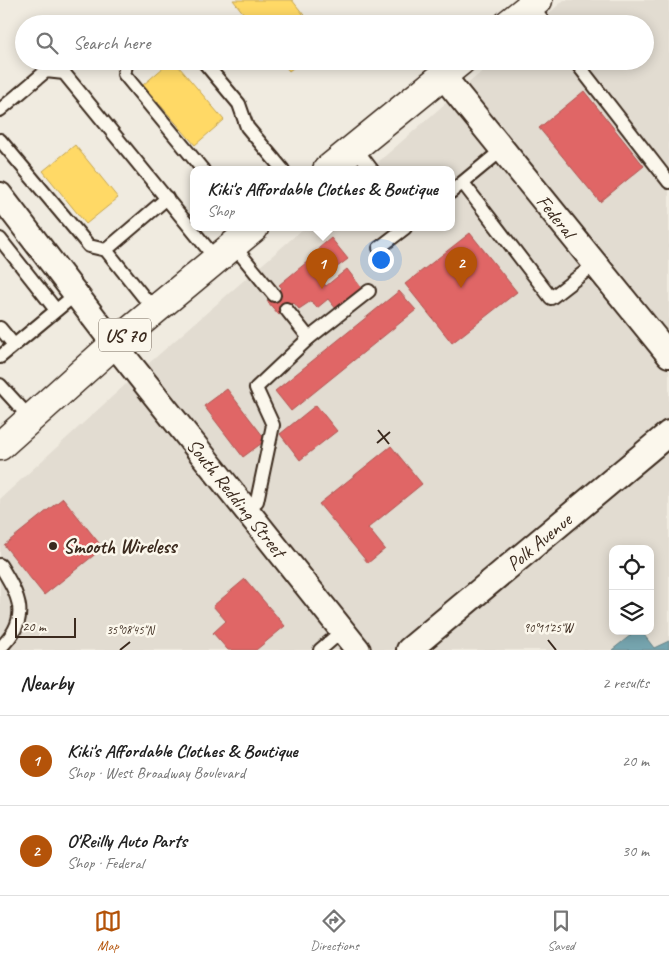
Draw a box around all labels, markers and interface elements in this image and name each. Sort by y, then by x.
search box [15,15,654,70]
icon: search [33,29,61,57]
text: Search here [73,31,150,55]
popup [190,166,455,231]
text: Kiki's Affordable Clothes & Boutique [207,177,438,201]
street label: Federal [531,189,583,246]
text: Shop [207,201,234,221]
your location [368,247,394,273]
pin: 2 [445,247,477,288]
pin: 1 [306,248,338,289]
road number: US 70 [99,318,151,352]
street label: South Redding Street [181,433,293,565]
street label: Polk Avenue [501,507,578,576]
place label: Smooth Wireless [63,534,178,559]
marker: Smooth Wireless [47,540,59,552]
map controls [609,545,654,635]
button: locate [609,545,654,590]
button: layers [609,590,654,635]
scale bar [15,615,76,638]
text: 20 m [22,618,46,635]
text: 90°11'25"W [524,620,575,636]
text: 35°08'45"N [106,622,155,638]
text: Nearby [20,670,73,696]
text: 2 results [602,673,649,693]
text: Kiki's Affordable Clothes & Boutique [67,739,298,763]
text: 1 [32,751,40,771]
text: 20 m [622,751,649,771]
text: Shop · West Broadway Boulevard [67,763,245,783]
text: O'Reilly Auto Parts [67,829,187,853]
text: 2 [32,841,40,861]
text: 30 m [622,841,649,861]
text: Shop · Federal [67,853,144,873]
tab: Map [94,907,122,954]
tab: Directions [310,907,359,954]
tab: Saved [547,907,575,954]

